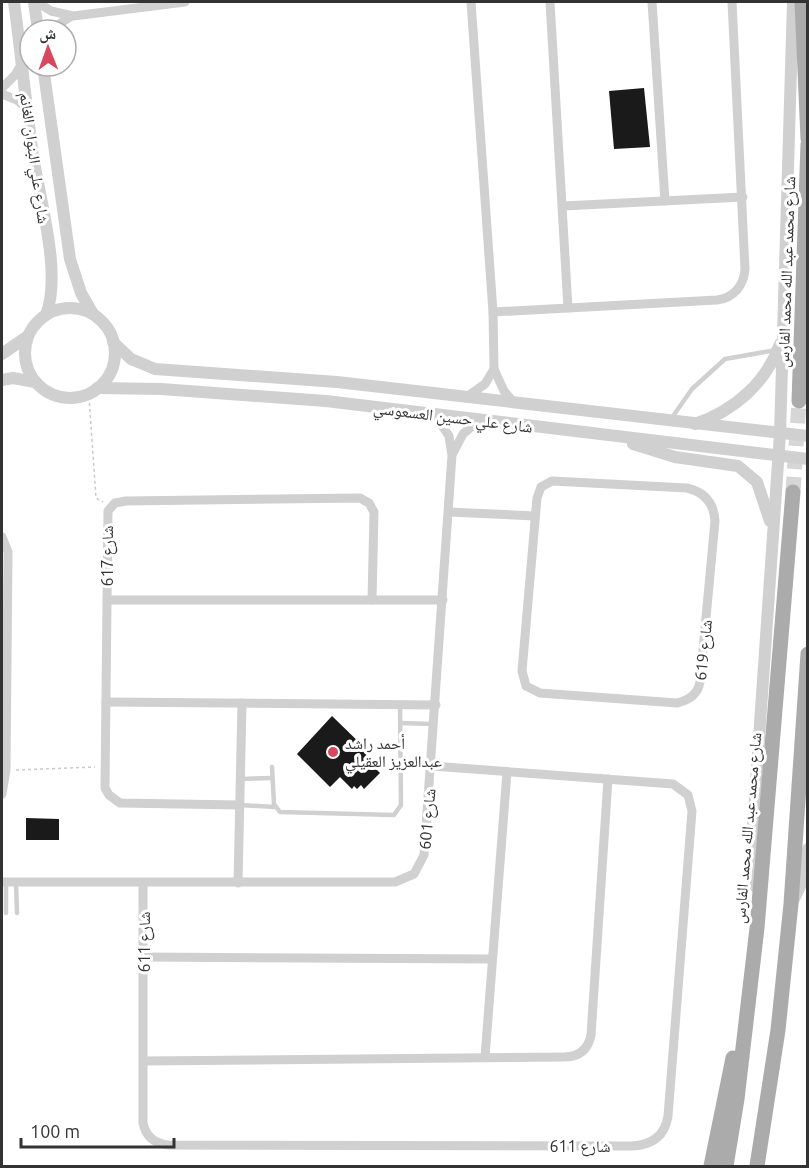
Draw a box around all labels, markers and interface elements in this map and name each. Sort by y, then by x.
north arrow [18,18,78,78]
text: ش [39,24,56,43]
street label: شارع علي البنوان الغانم [13,91,53,225]
street label: شارع محمد عبد الله محمد الفارس [774,176,800,368]
street label: شارع علي حسين العسعوسي [372,398,534,440]
street label: شارع 617 [98,525,118,587]
street label: شارع 619 [691,619,717,682]
street label: شارع محمد عبد الله محمد الفارس [730,732,766,924]
place label: أحمد راشد عبدالعزيز العقيلي [345,734,442,774]
marker: أحمد راشد عبدالعزيز العقيلي [326,745,340,759]
street label: شارع 601 [415,788,441,850]
street label: شارع 611 [135,911,155,973]
scale bar [21,1111,174,1149]
text: 100 m [30,1121,80,1141]
street label: شارع 611 [549,1137,611,1157]

